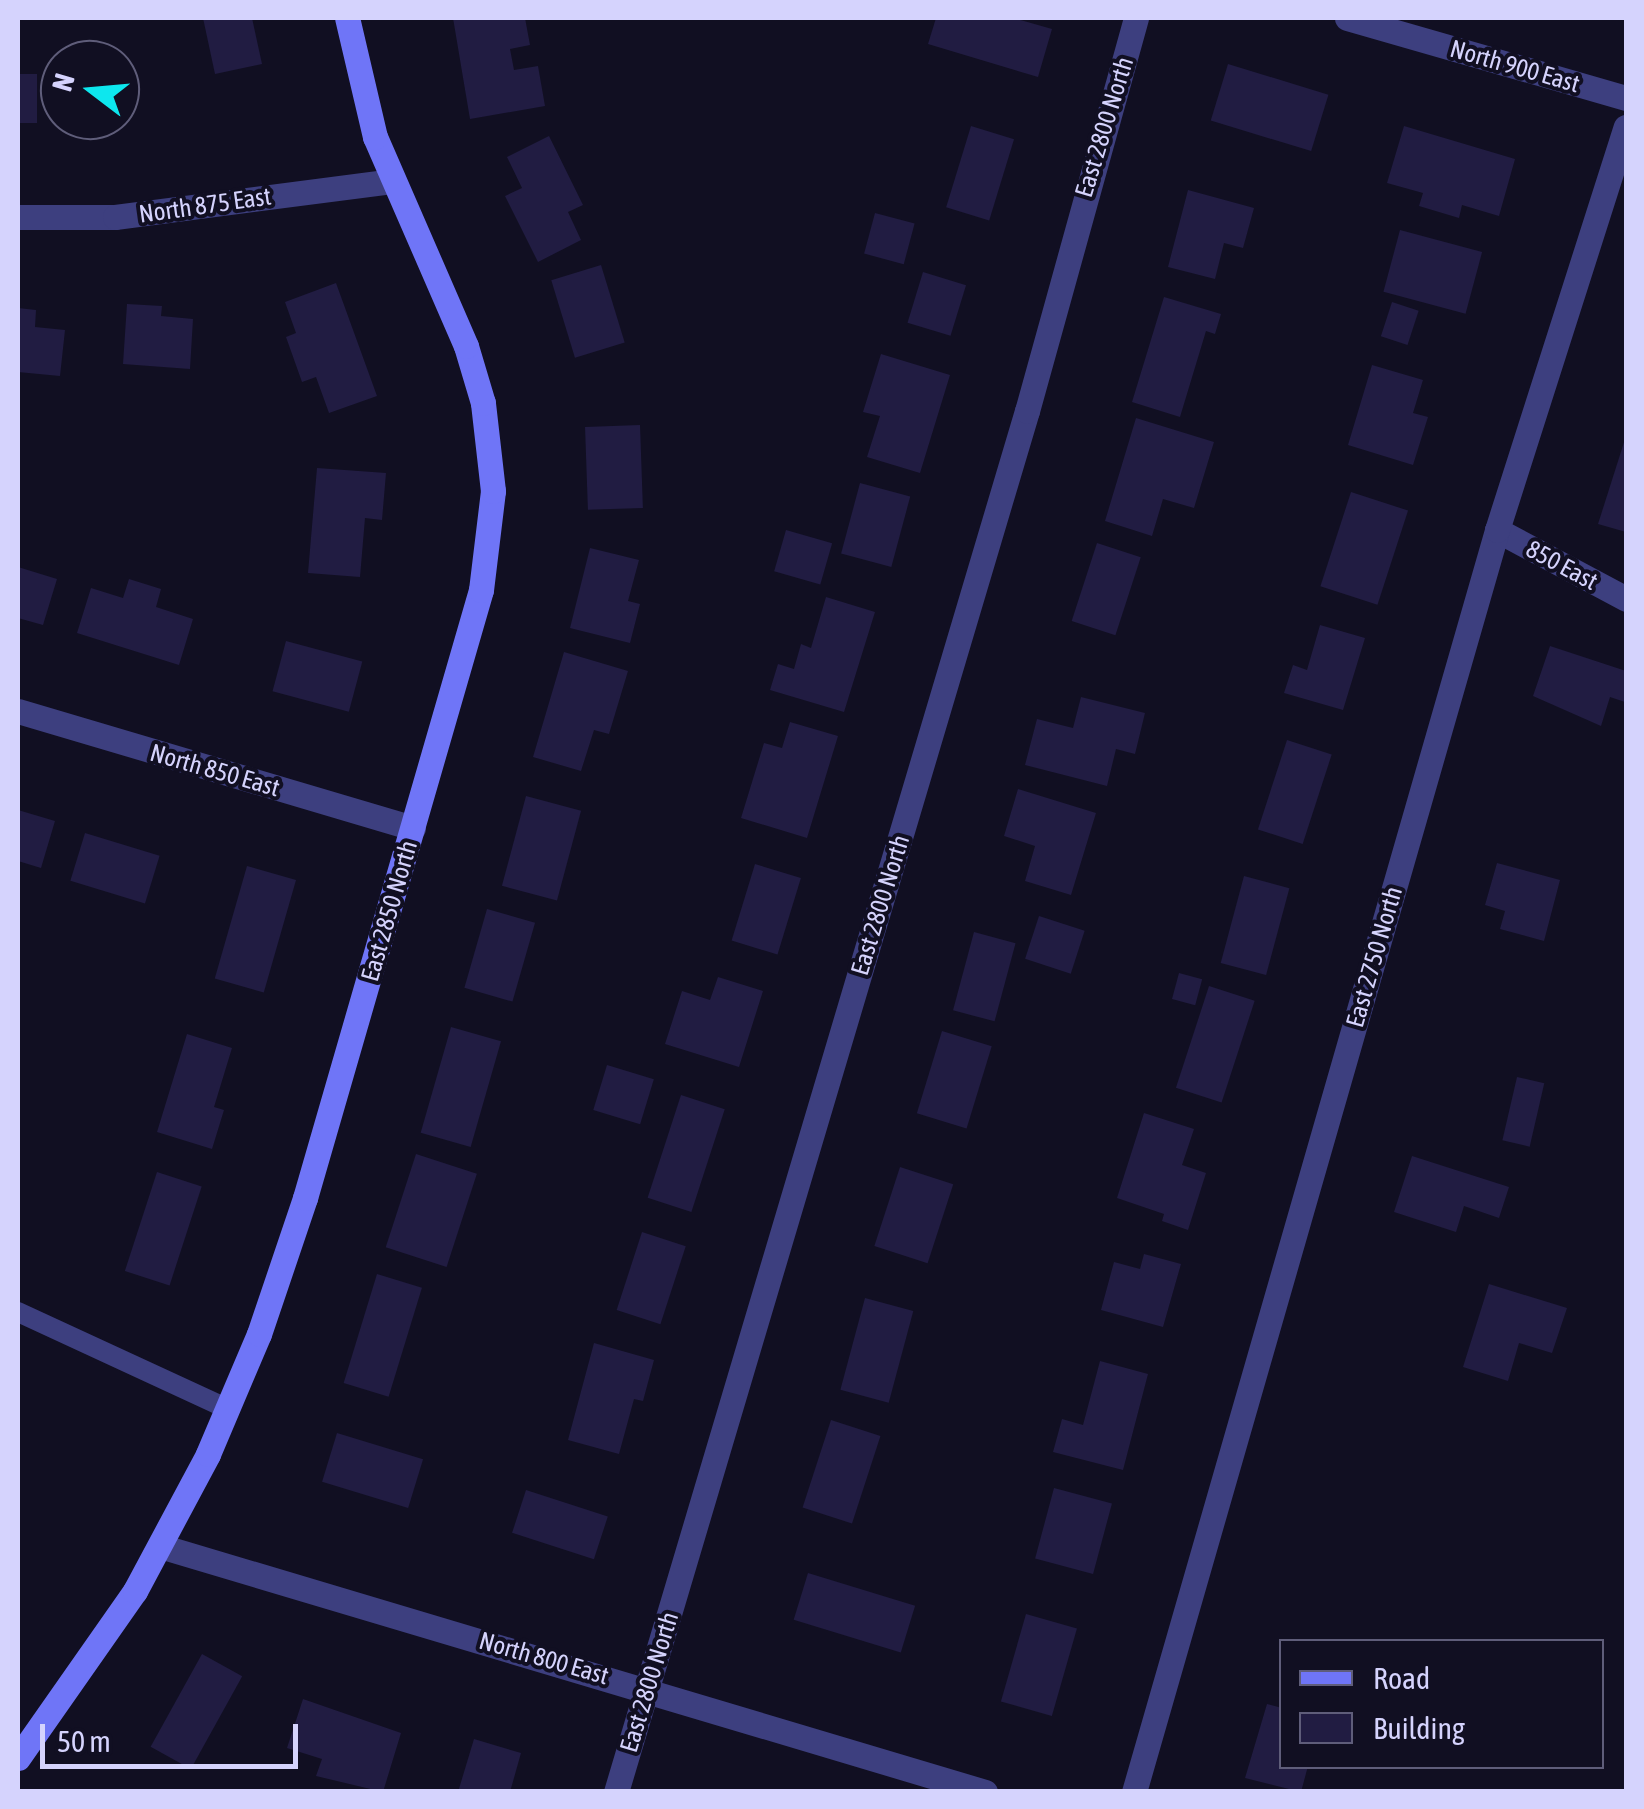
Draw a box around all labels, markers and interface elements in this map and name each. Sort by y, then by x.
street label: North 900 East [1447,33,1583,99]
north arrow [40,40,140,140]
street label: East 2800 North [1068,53,1140,201]
text: N [45,70,81,95]
street label: North 875 East [137,181,273,229]
street label: 850 East [1521,534,1603,596]
street label: North 850 East [147,737,283,803]
street label: East 2800 North [844,831,916,979]
street label: East 2850 North [355,837,423,985]
street label: East 2750 North [1340,883,1408,1031]
street label: East 2800 North [613,1608,685,1756]
street label: North 800 East [476,1625,612,1691]
legend [1279,1639,1604,1769]
text: Road [1373,1661,1430,1695]
scale bar [45,1704,302,1766]
text: Building [1373,1711,1465,1745]
text: 50 m [57,1724,111,1758]

